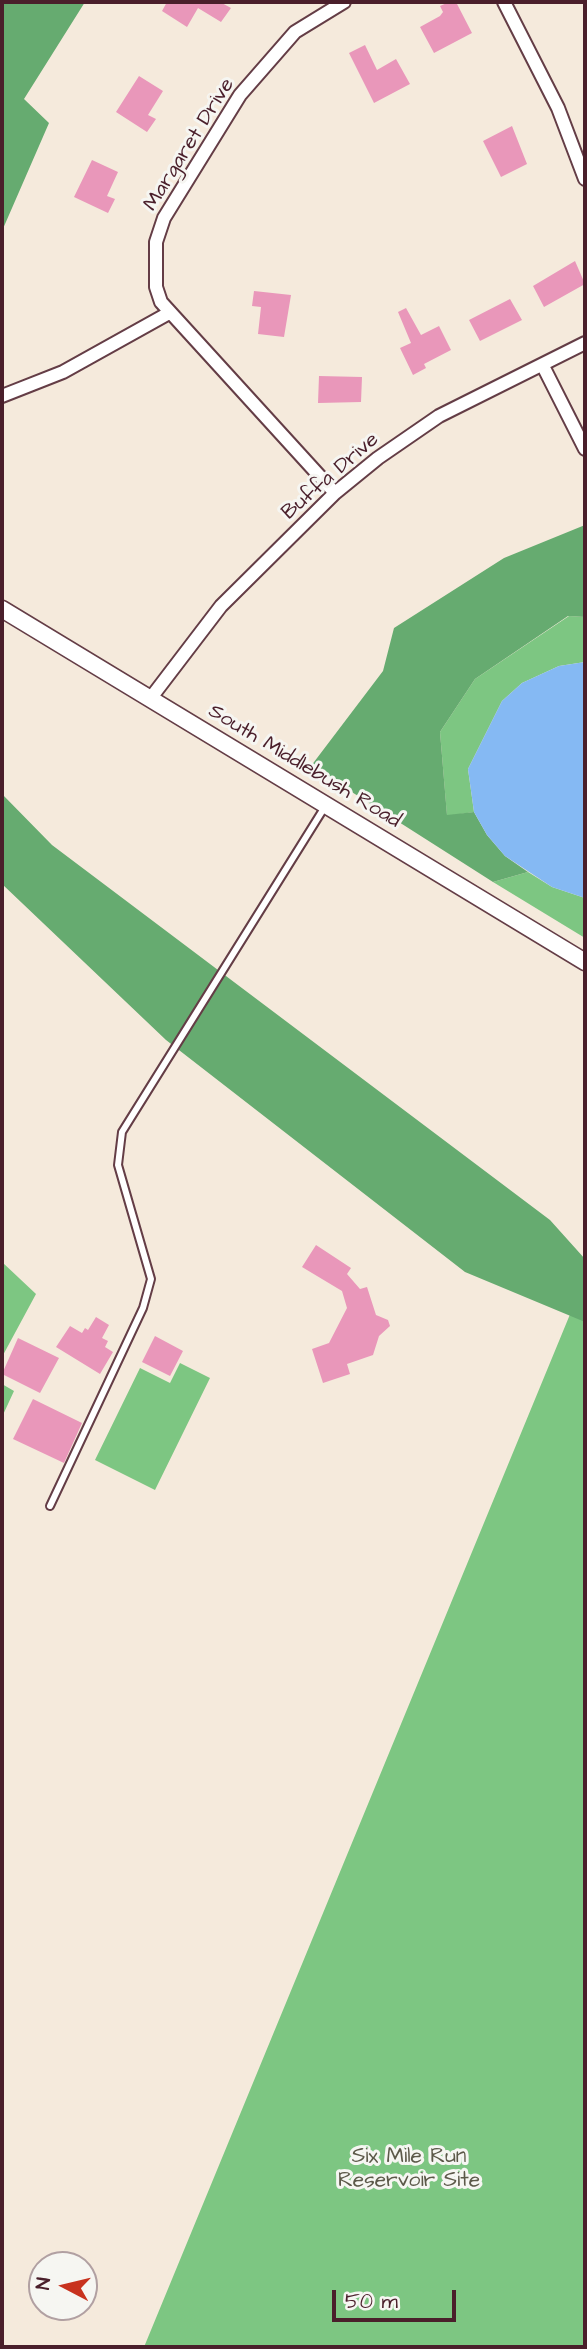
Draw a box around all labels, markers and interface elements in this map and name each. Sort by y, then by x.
street label: Margaret Drive [139,74,241,216]
street label: Buffa Drive [277,428,385,526]
street label: South Middlebush Road [203,700,405,834]
park label: Six Mile Run Reservoir Site [338,2145,480,2195]
north arrow [28,2251,98,2321]
text: N [30,2276,58,2291]
scale bar [335,2276,459,2320]
text: 50 m [345,2287,398,2316]

